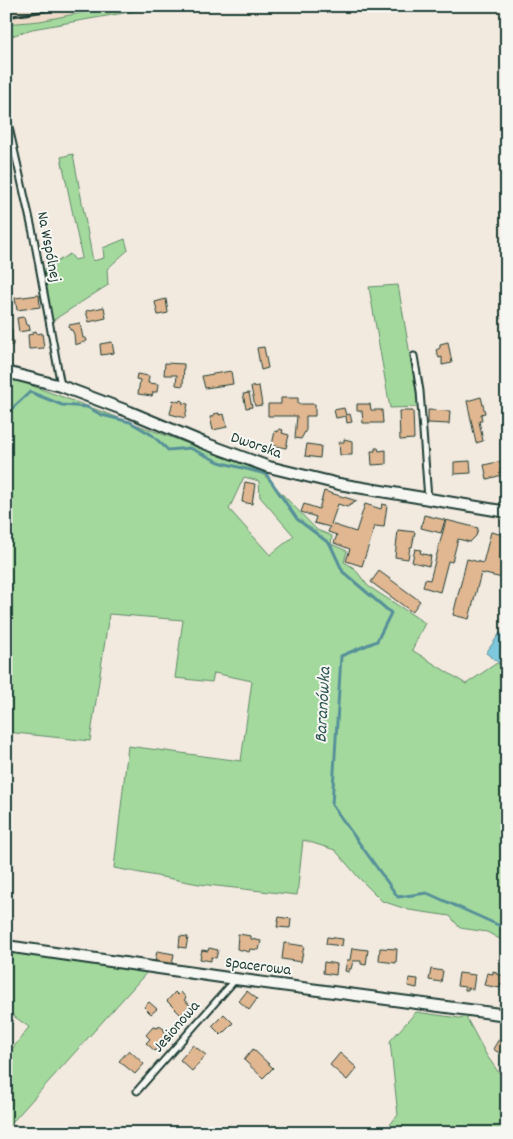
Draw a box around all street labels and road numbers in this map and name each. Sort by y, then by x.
street label: Na Wspólnej [30,210,66,284]
street label: Dworska [227,427,285,466]
street label: Spacerowa [224,952,293,983]
street label: Jesionowa [148,996,206,1058]

